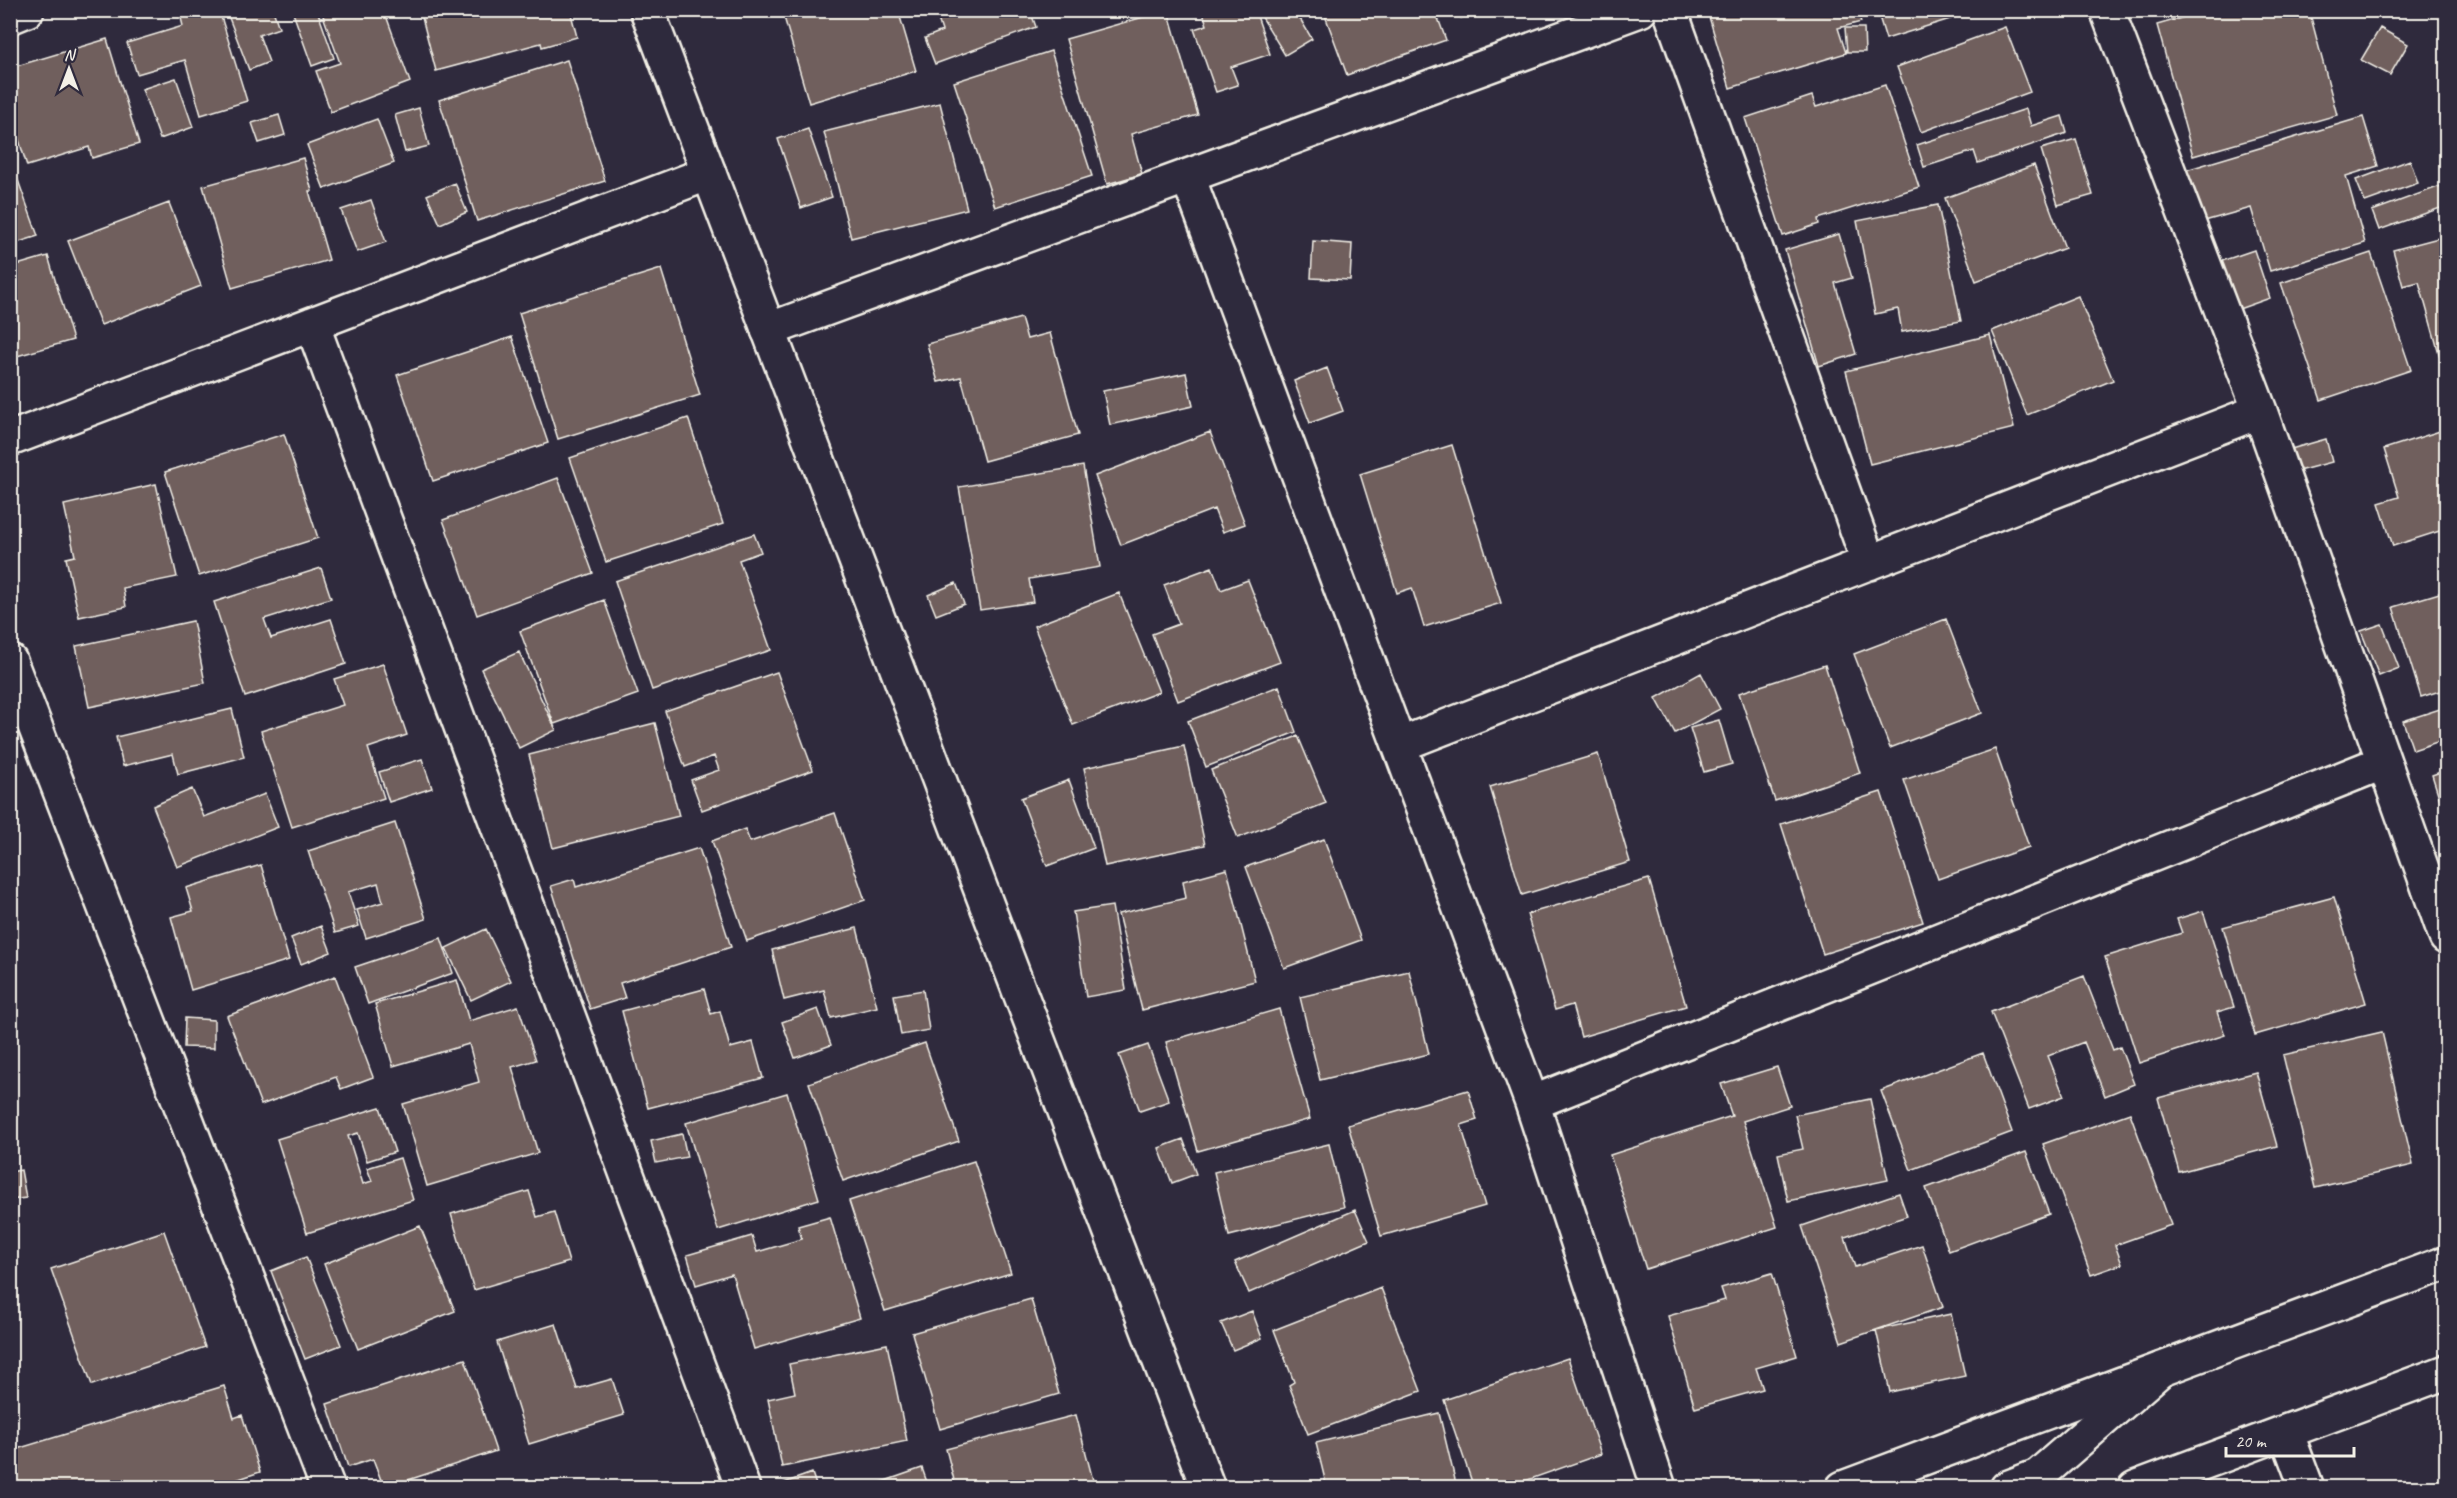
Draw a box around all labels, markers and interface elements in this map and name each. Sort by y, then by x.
north arrow [39,39,99,99]
text: N [64,45,77,65]
scale bar [2226,1420,2354,1458]
text: 20 m [2235,1430,2268,1452]

